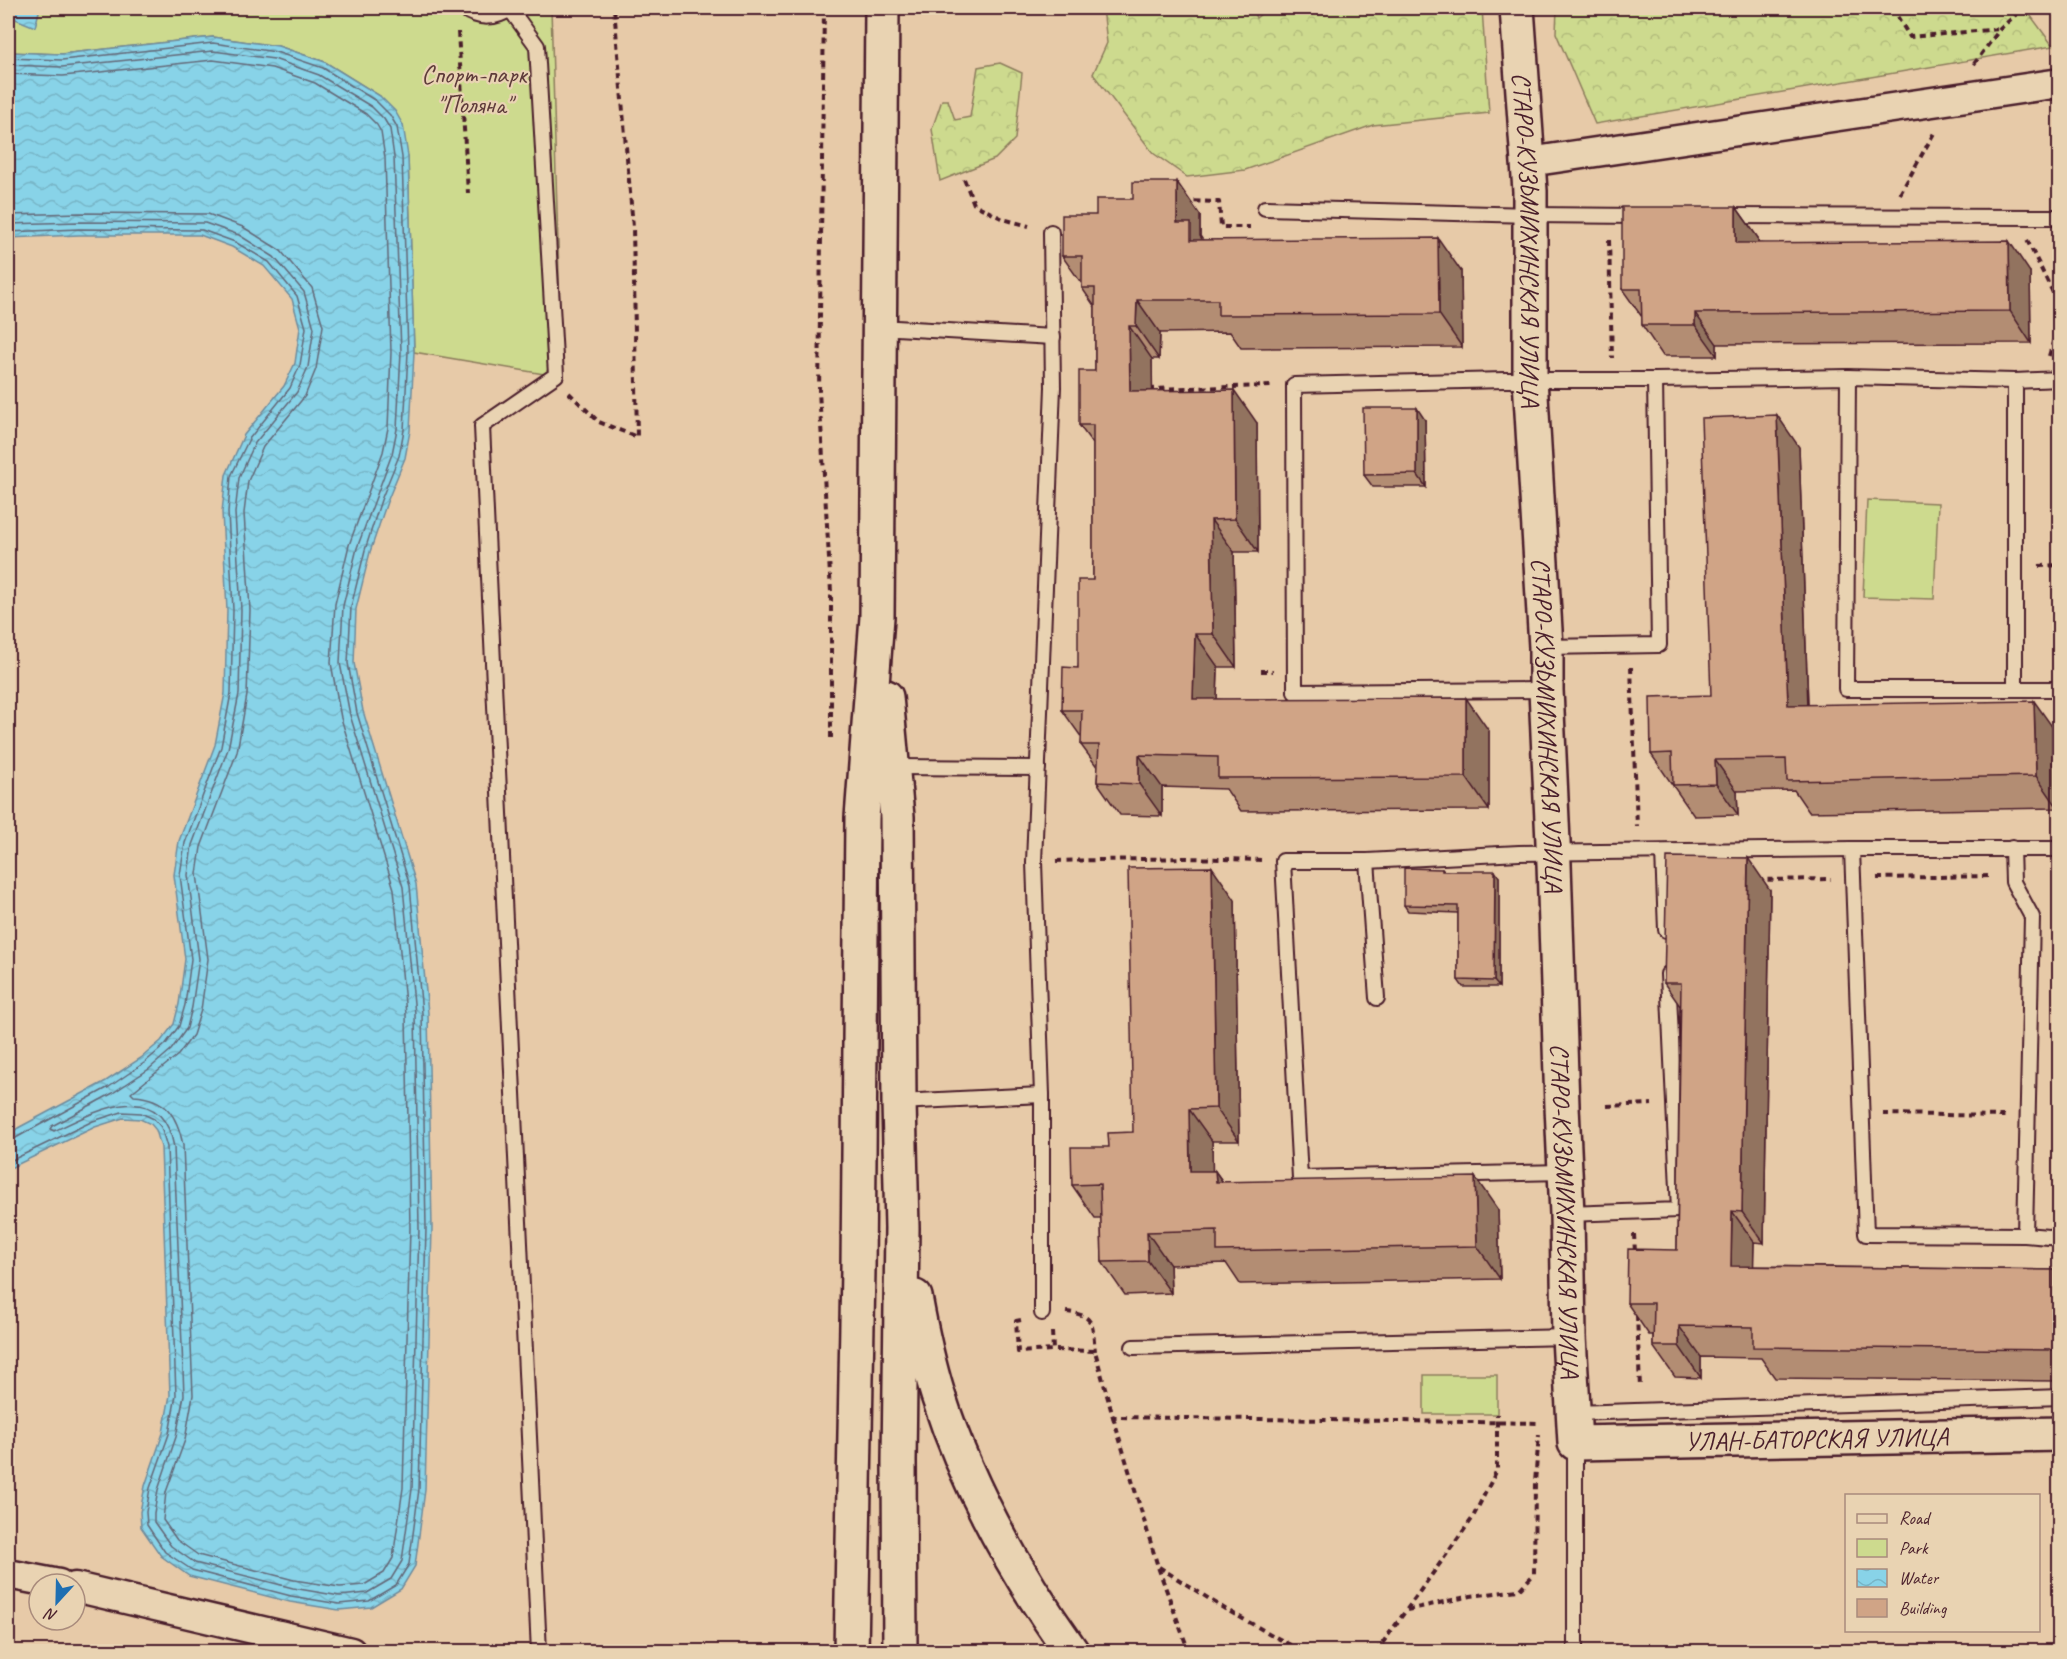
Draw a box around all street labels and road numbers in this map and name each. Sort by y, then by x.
street label: СТАРО-КУЗЬМИХИНСКАЯ УЛИЦА [1505,71,1548,409]
street label: СТАРО-КУЗЬМИХИНСКАЯ УЛИЦА [1524,557,1571,894]
street label: СТАРО-КУЗЬМИХИНСКАЯ УЛИЦА [1543,1043,1588,1380]
street label: УЛАН-БАТОРСКАЯ УЛИЦА [1684,1420,1950,1457]

